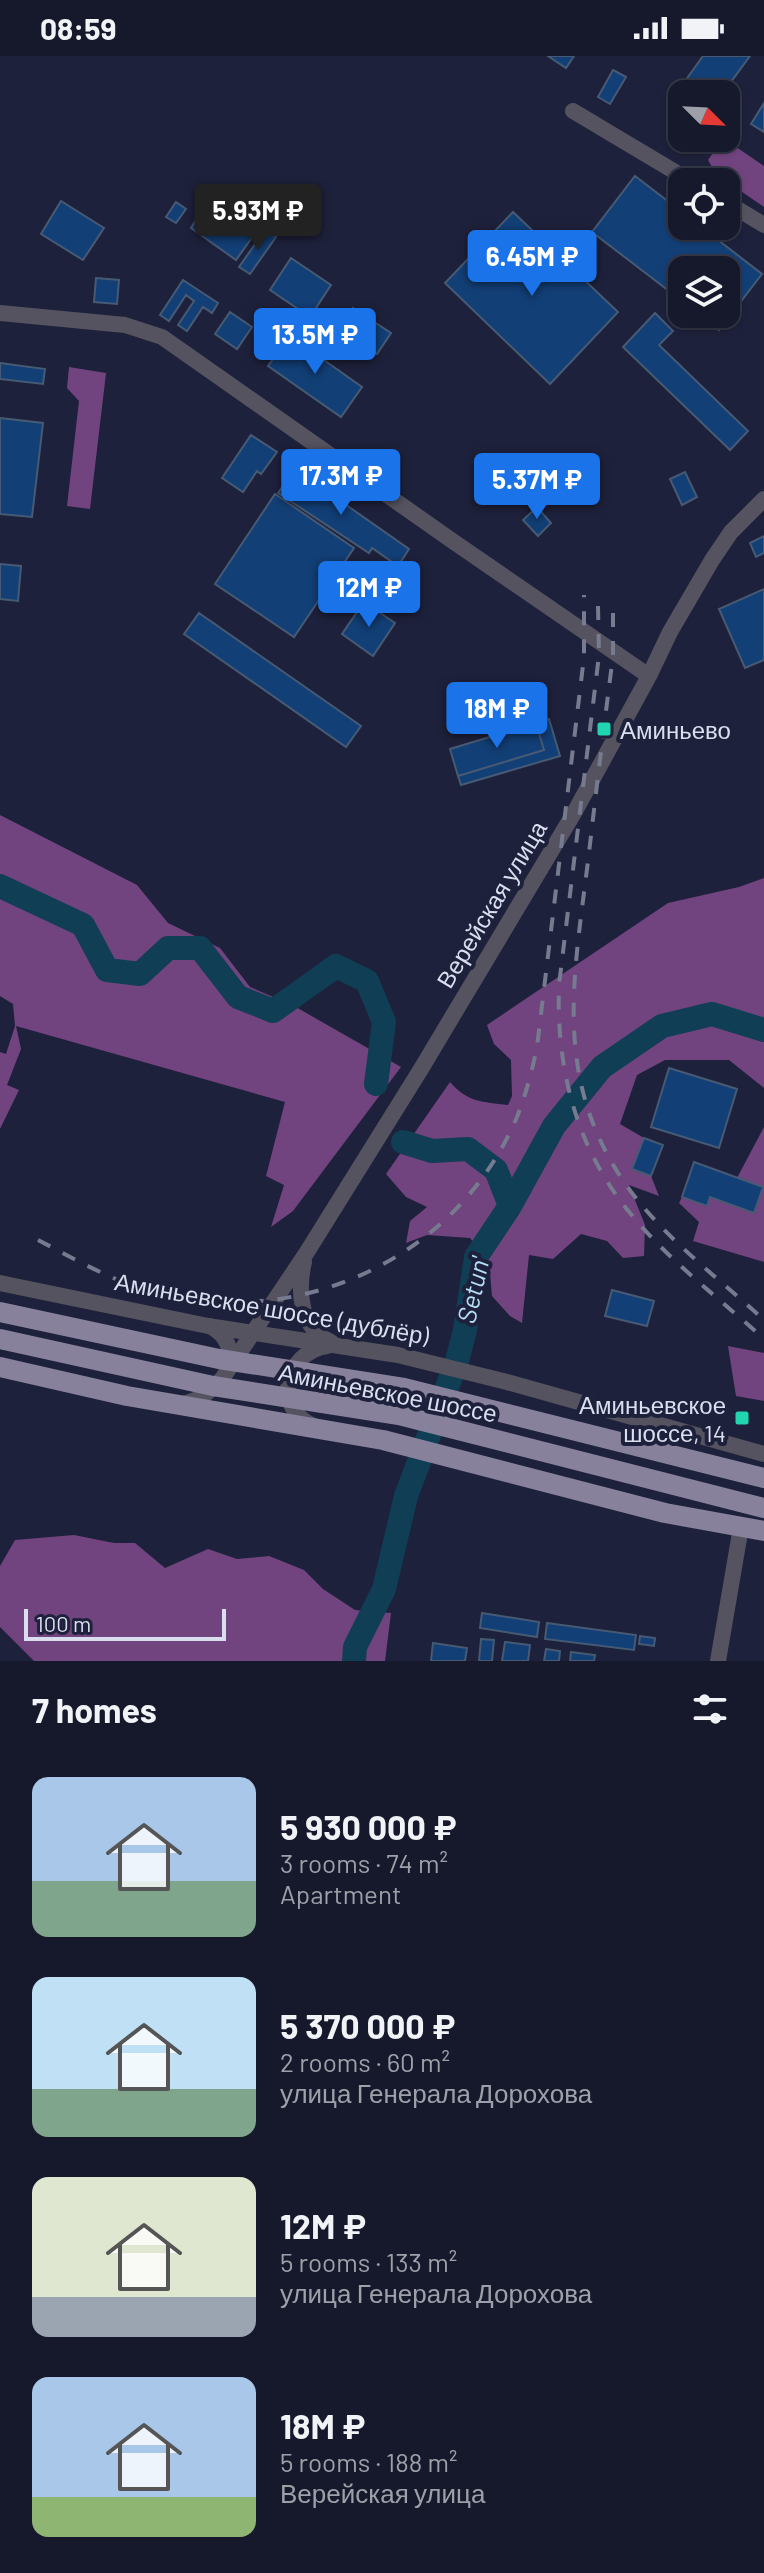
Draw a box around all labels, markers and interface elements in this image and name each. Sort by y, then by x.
text: 08:59 [40,10,116,46]
north arrow [668,80,740,152]
map controls [668,80,740,328]
button: locate [668,168,740,240]
pin: 5.93M ₽ [184,184,332,252]
text: 5.93M ₽ [213,194,303,225]
pin: 6.45M ₽ [458,230,606,298]
text: 6.45M ₽ [486,240,578,271]
button: layers [668,256,740,328]
pin: 13.5M ₽ [241,308,389,376]
text: 13.5M ₽ [272,318,358,349]
pin: 17.3M ₽ [267,449,415,517]
pin: 5.37M ₽ [463,453,611,521]
text: 17.3M ₽ [299,459,383,490]
text: 5.37M ₽ [492,463,582,494]
pin: 12M ₽ [313,561,425,629]
text: 12M ₽ [336,571,402,602]
pin: 18M ₽ [441,682,553,750]
text: 18M ₽ [464,692,530,723]
place label: Аминьево [620,715,731,744]
marker: Аминьево [595,720,613,738]
street label: Верейская улица [430,815,553,993]
water label: Setun' [449,1252,495,1326]
street label: Аминьевское шоссе (дублёр) [113,1266,432,1350]
street label: Аминьевское шоссе [276,1357,500,1427]
place label: Аминьевское шоссе, 14 [579,1390,726,1447]
marker: Аминьевское шоссе, 14 [733,1409,751,1427]
scale bar [24,1605,226,1641]
text: 100 m [36,1610,91,1636]
icon: filters [688,1687,732,1731]
text: 7 homes [32,1689,157,1730]
text: 5 930 000 ₽ [280,1806,457,1847]
icon: home [96,1809,192,1905]
text: 3 rooms · 74 m² [280,1847,448,1878]
text: Apartment [280,1878,401,1909]
text: 5 370 000 ₽ [280,2005,455,2046]
icon: home [96,2009,192,2105]
text: 2 rooms · 60 m² [280,2046,450,2077]
text: улица Генерала Дорохова [280,2077,592,2108]
text: 12M ₽ [280,2205,366,2246]
icon: home [96,2209,192,2305]
text: 5 rooms · 133 m² [280,2246,457,2277]
text: улица Генерала Дорохова [280,2277,592,2308]
text: 18M ₽ [280,2405,365,2446]
icon: home [96,2409,192,2505]
text: 5 rooms · 188 m² [280,2446,457,2477]
text: Верейская улица [280,2477,485,2508]

